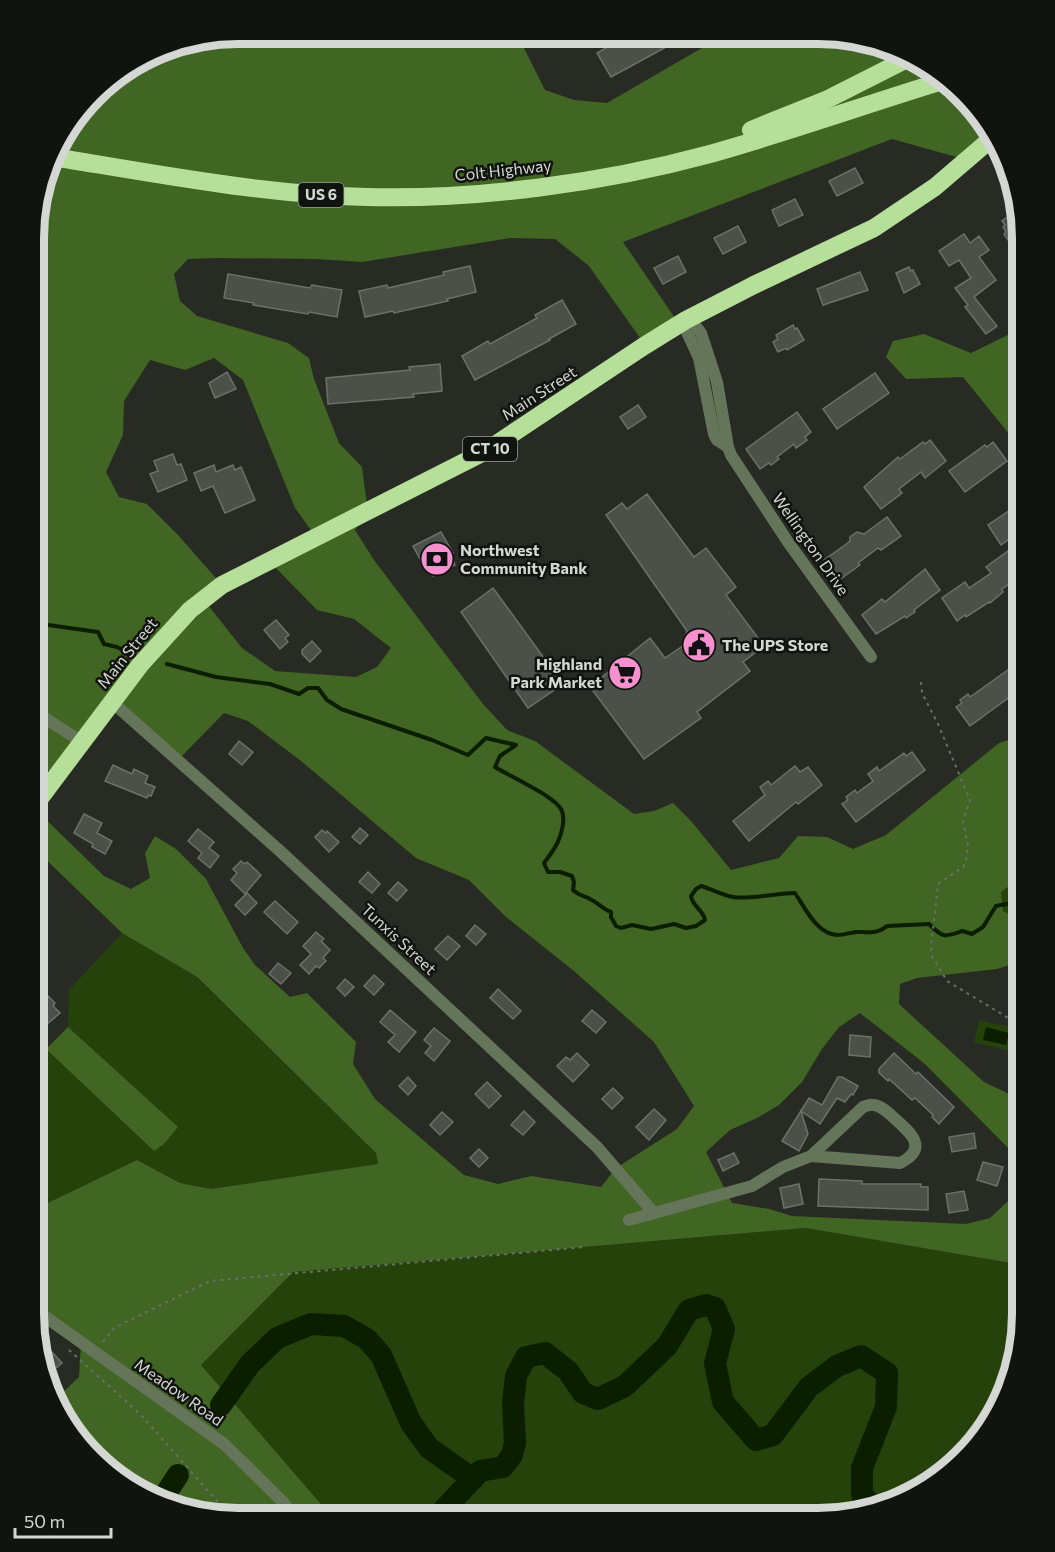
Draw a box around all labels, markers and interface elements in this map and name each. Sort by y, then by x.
street label: Colt Highway [454,155,552,184]
road number: US 6 [298,183,344,207]
street label: Main Street [498,361,580,424]
road number: CT 10 [463,437,517,461]
street label: Wellington Drive [769,489,854,599]
place label: Northwest Community Bank [460,540,588,577]
bank icon: Northwest Community Bank [419,541,455,577]
street label: Main Street [92,613,161,692]
public building icon: The UPS Store [681,627,717,663]
place label: The UPS Store [722,635,828,654]
place label: Highland Park Market [510,654,602,691]
supermarket icon: Highland Park Market [607,655,643,691]
street label: Tunxis Street [358,899,441,978]
street label: Meadow Road [131,1354,227,1429]
scale bar [15,1501,111,1539]
text: 50 m [24,1510,65,1532]

